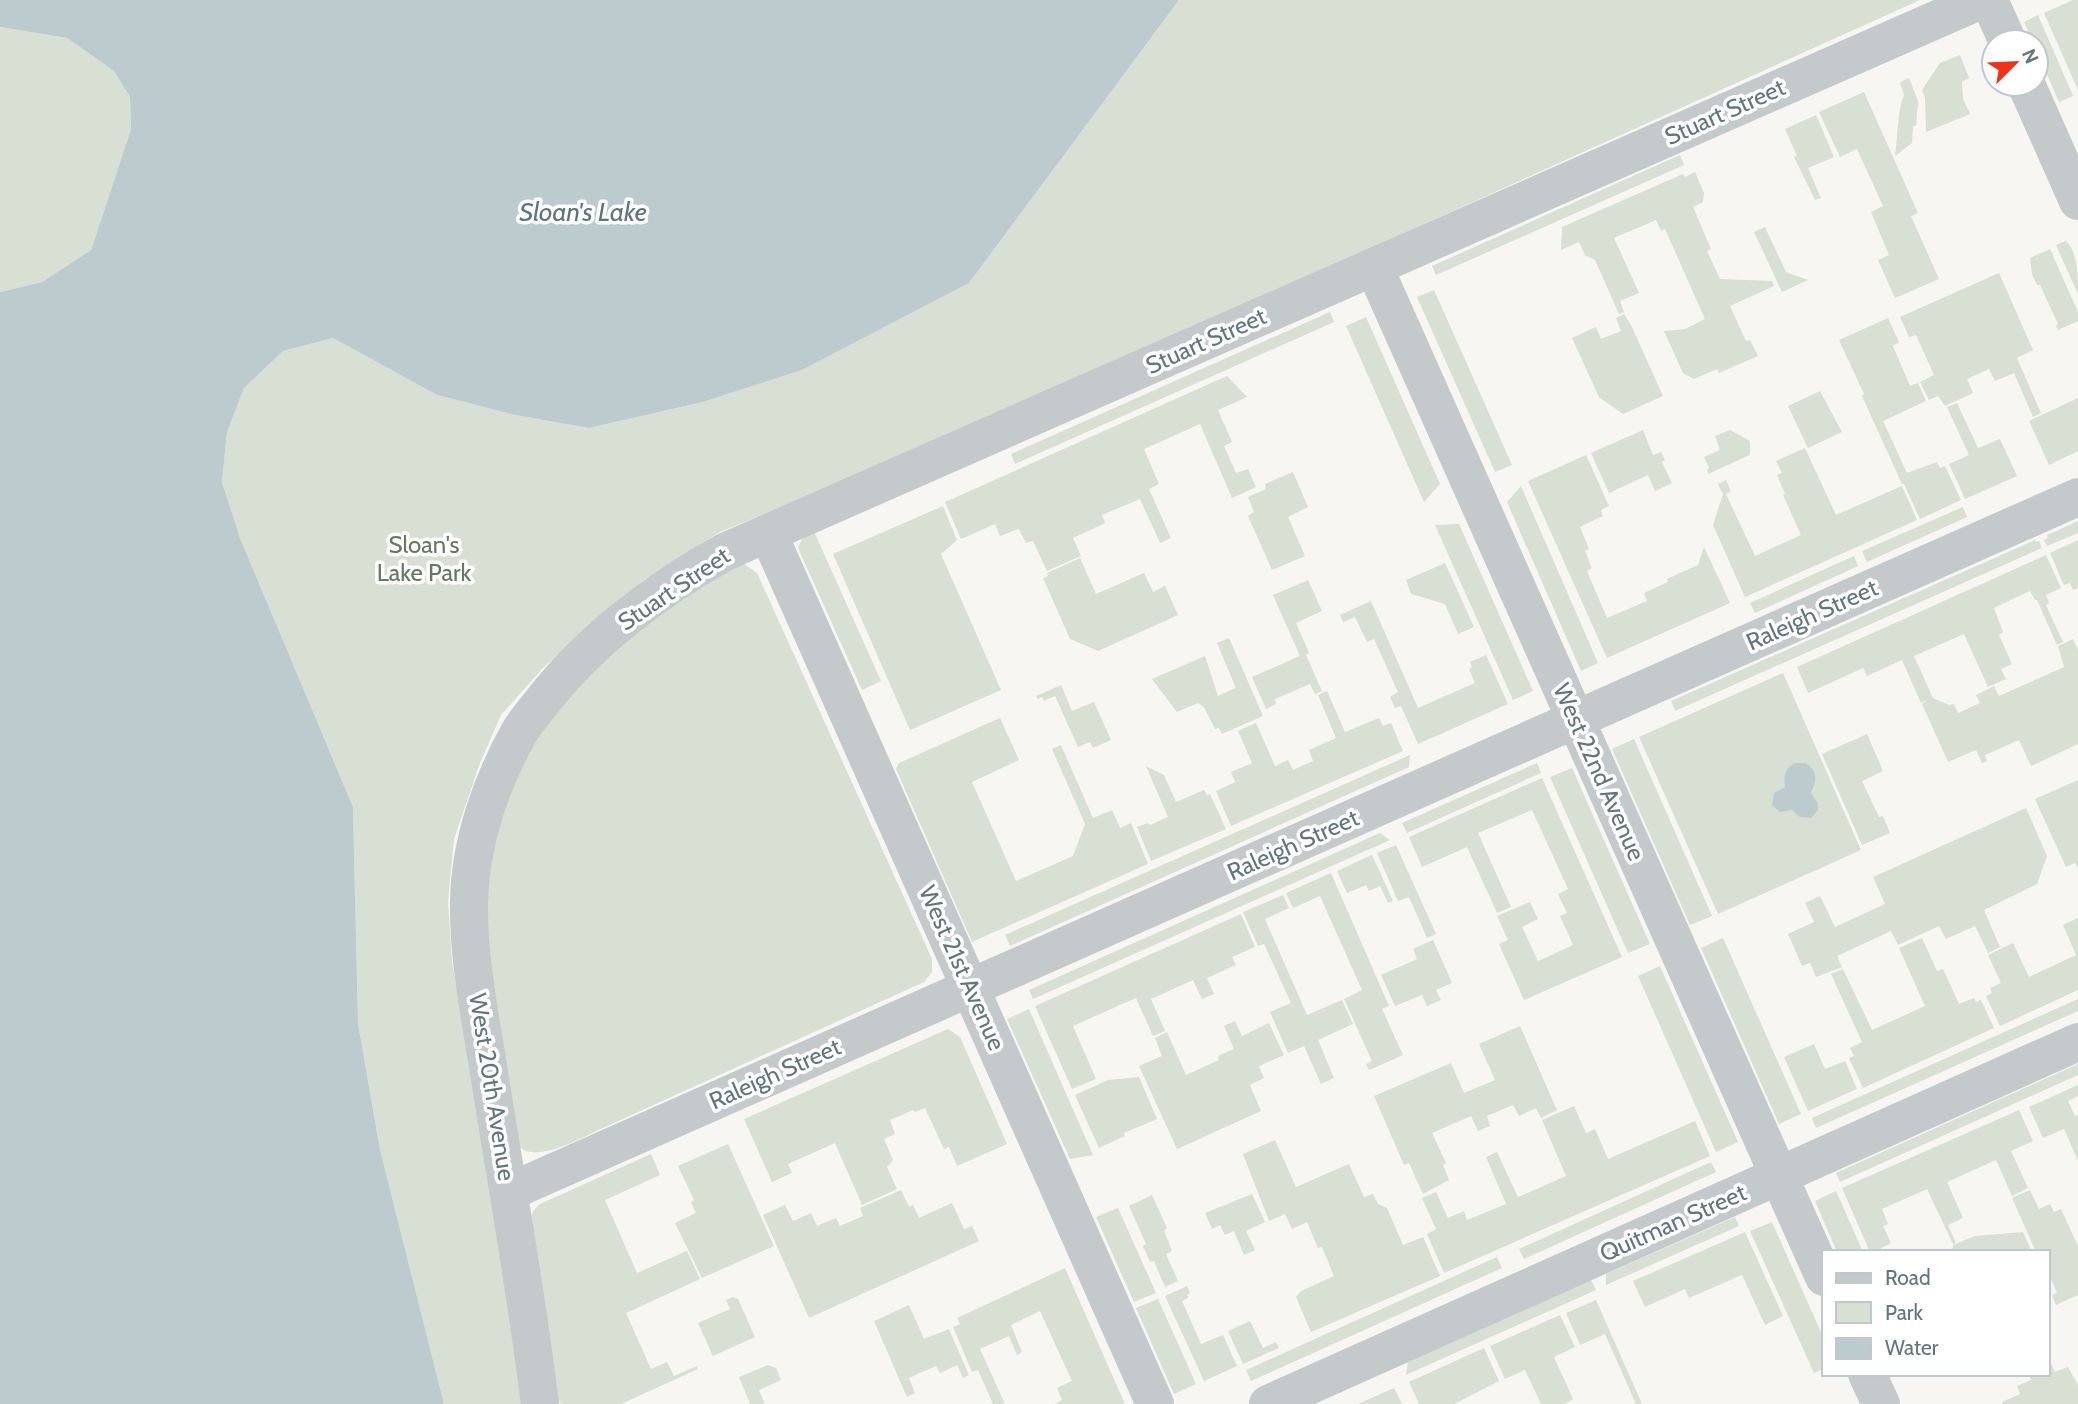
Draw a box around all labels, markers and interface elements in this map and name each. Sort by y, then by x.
north arrow [1980,28,2050,98]
text: N [2017,45,2043,67]
street label: Stuart Street [1660,72,1789,151]
water label: Sloan's Lake [519,196,647,228]
street label: Stuart Street [1141,301,1270,380]
park label: Sloan's Lake Park [377,530,472,587]
street label: Stuart Street [612,541,735,637]
street label: Raleigh Street [1742,573,1882,656]
street label: West 22nd Avenue [1547,679,1652,865]
street label: Raleigh Street [1223,803,1363,886]
street label: West 21st Avenue [913,881,1012,1055]
street label: West 20th Avenue [463,991,522,1183]
street label: Raleigh Street [705,1032,845,1115]
street label: Quitman Street [1595,1177,1750,1268]
legend [1822,1250,2050,1376]
text: Road [1885,1265,1931,1290]
text: Park [1885,1300,1923,1325]
text: Water [1885,1335,1939,1360]

